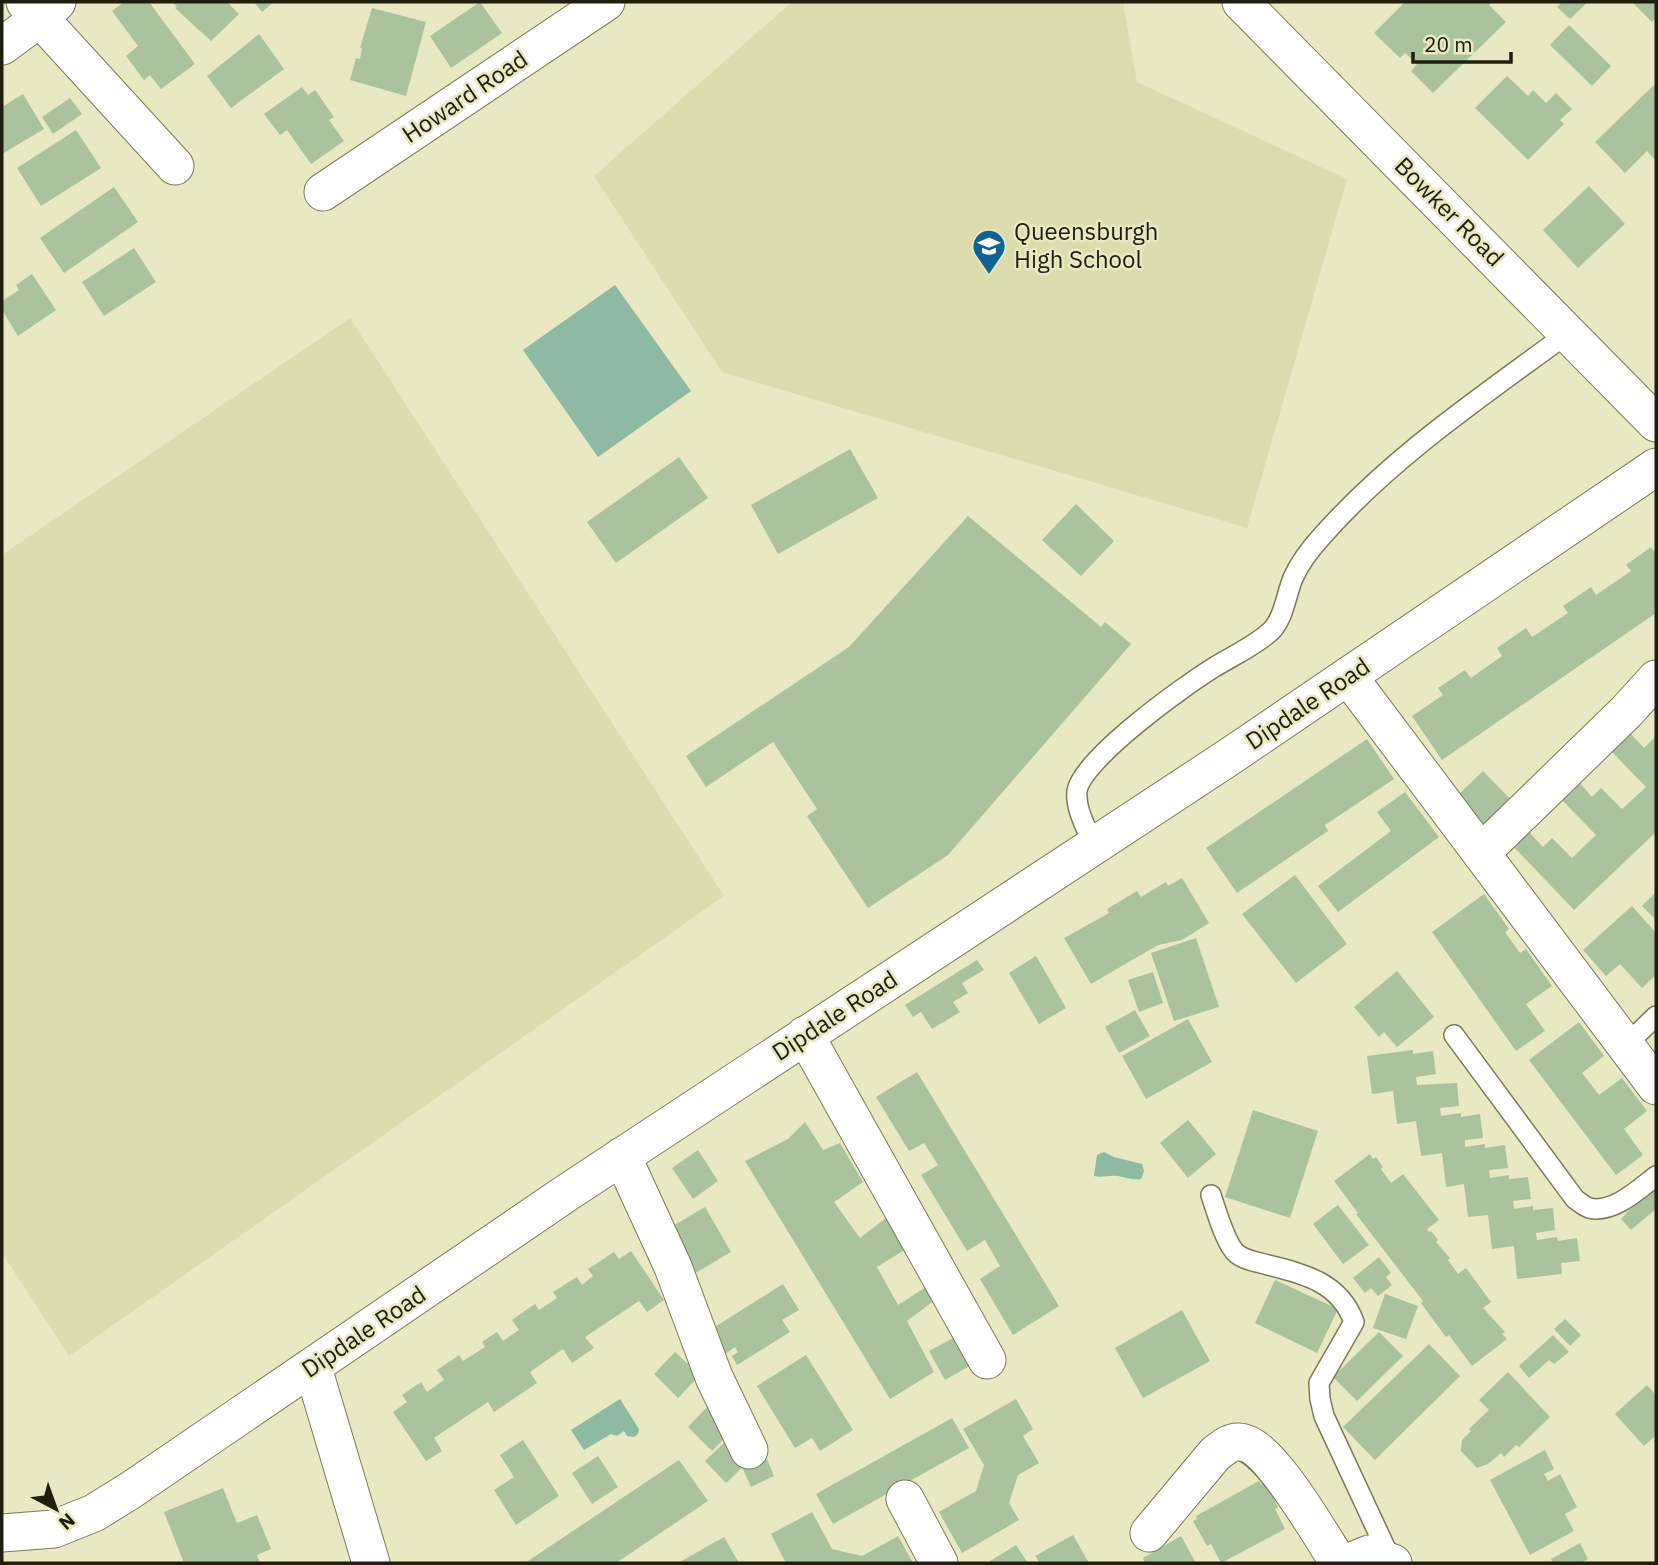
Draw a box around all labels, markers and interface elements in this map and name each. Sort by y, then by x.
scale bar [1413,21,1511,65]
text: 20 m [1424,30,1473,58]
street label: Howard Road [395,42,533,150]
street label: Bowker Road [1388,150,1511,273]
place label: Queensburgh High School [1014,215,1158,275]
school or university icon: Queensburgh High School [970,227,1008,276]
street label: Dipdale Road [1239,650,1376,757]
street label: Dipdale Road [766,963,903,1068]
street label: Dipdale Road [295,1278,432,1385]
north arrow [21,1474,91,1544]
text: N [54,1508,80,1535]

